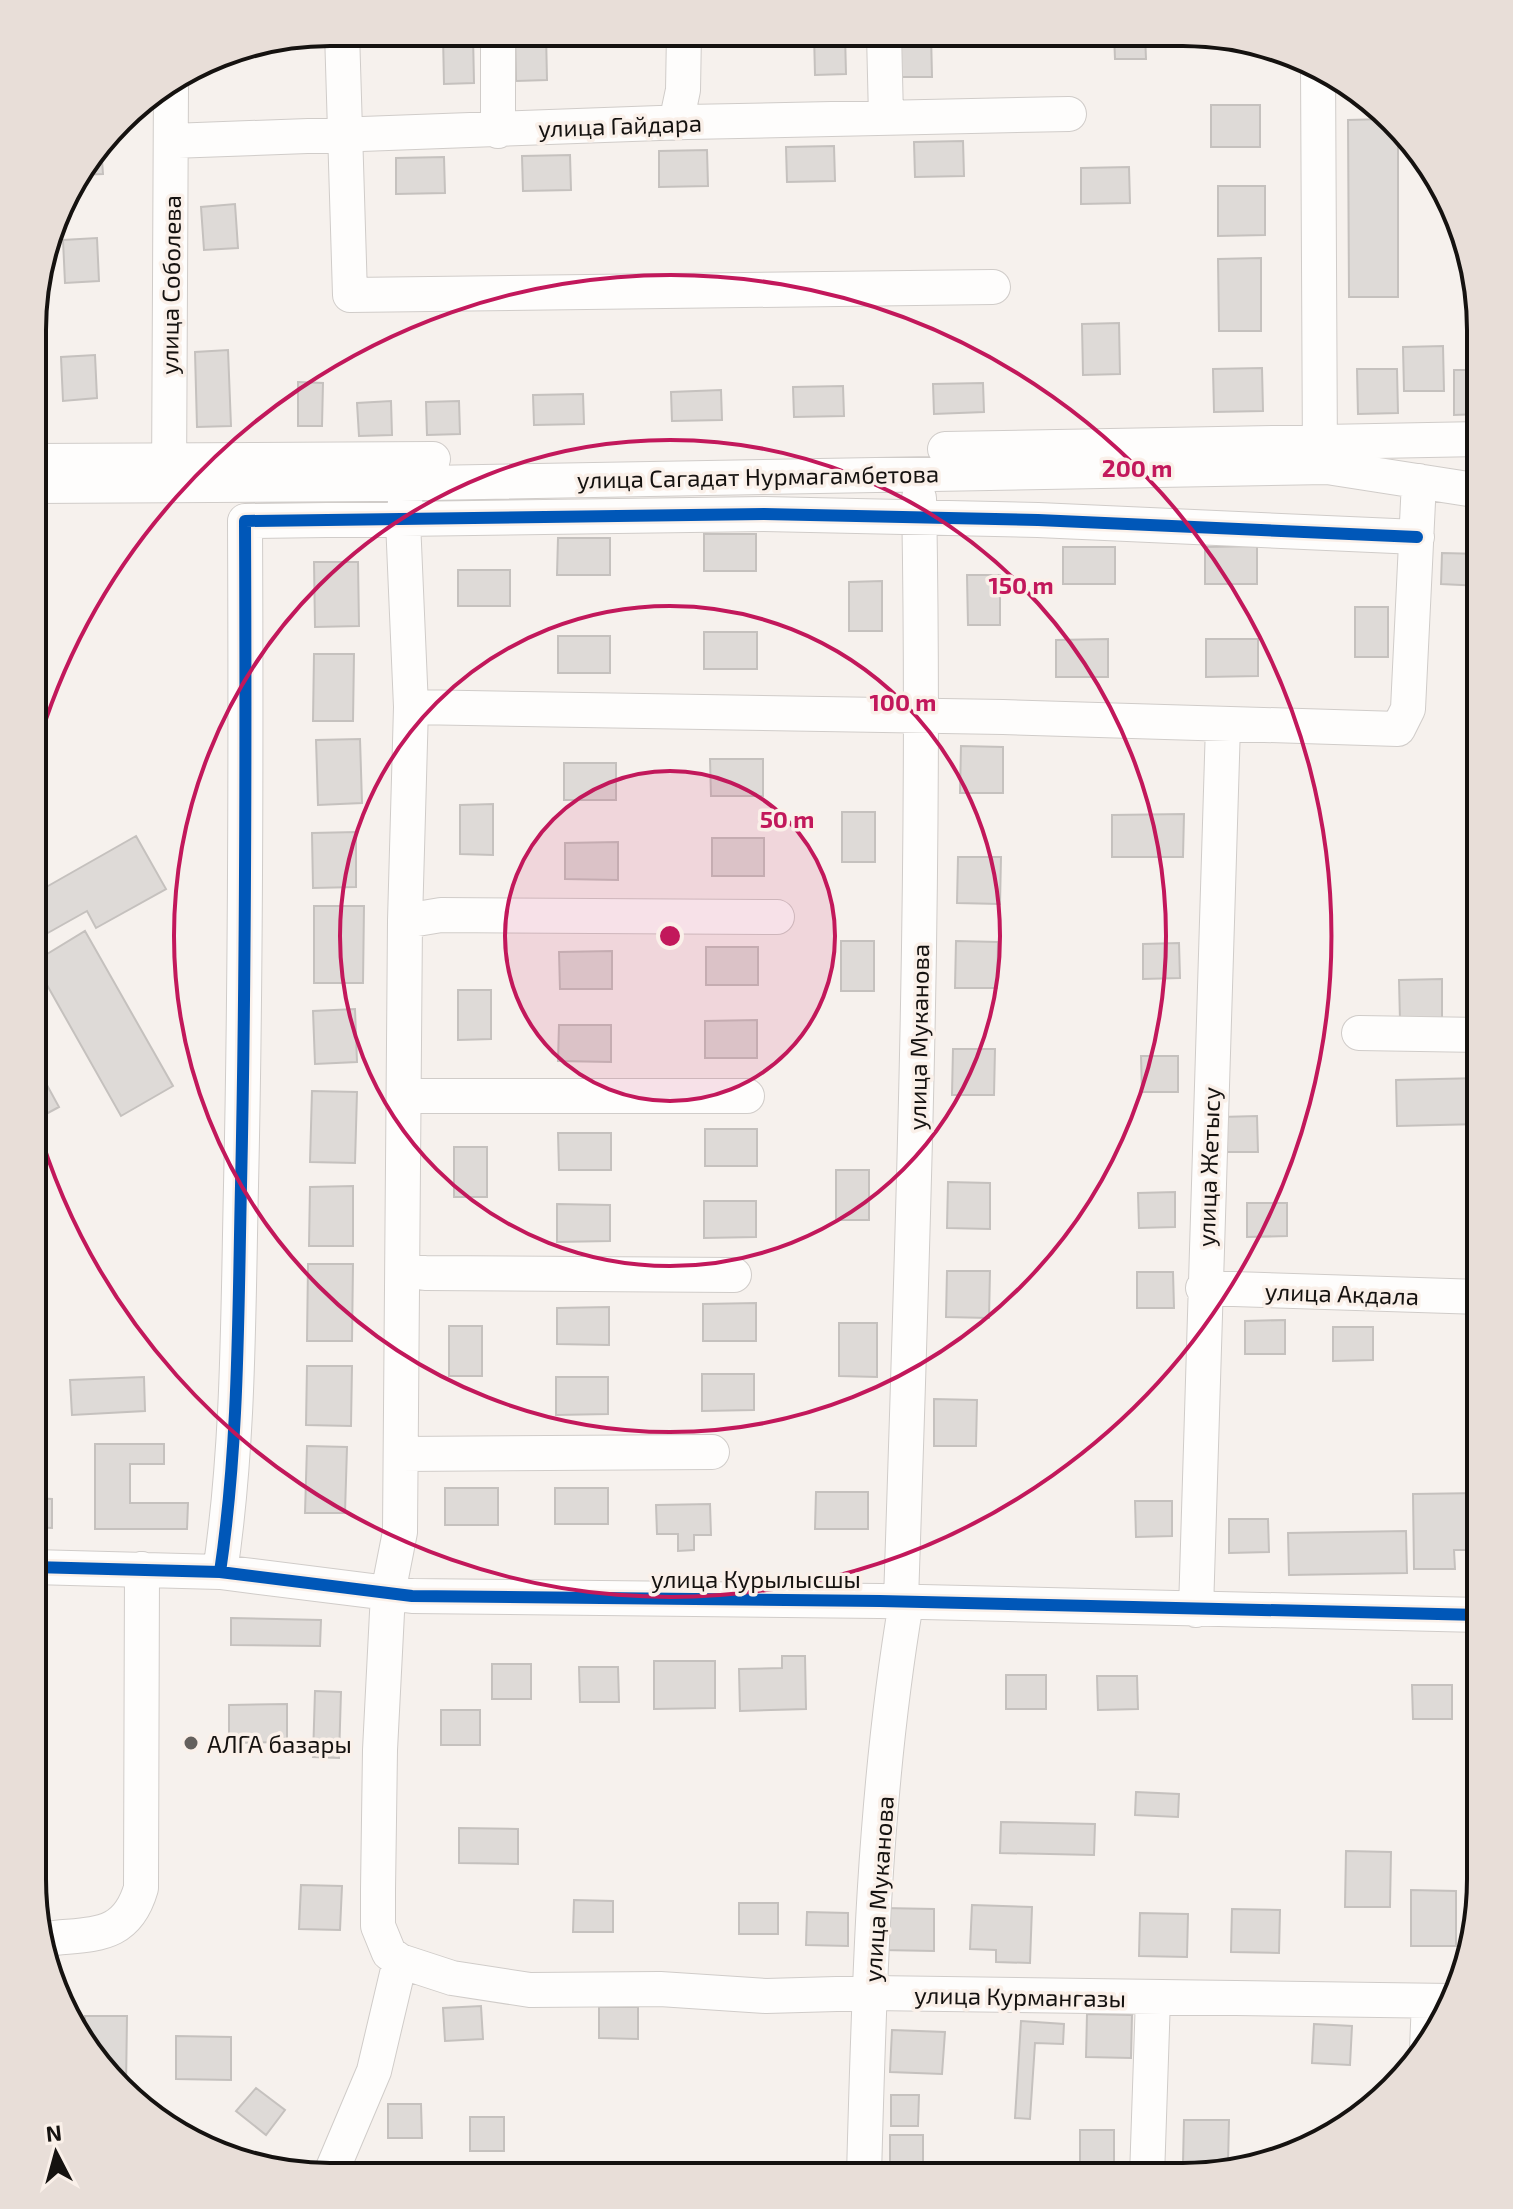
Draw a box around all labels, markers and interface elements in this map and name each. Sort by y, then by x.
street label: улица Гайдара [538,108,702,143]
street label: улица Соболева [154,195,187,375]
text: 200 m [1102,453,1172,482]
street label: улица Сагадат Нурмагамбетова [577,458,939,495]
text: 150 m [988,570,1054,599]
text: 100 m [870,687,936,716]
text: 50 m [760,804,814,833]
centre of rings [656,922,684,950]
street label: улица Муканова [902,943,935,1131]
street label: улица Жетысу [1191,1086,1226,1248]
street label: улица Акдала [1264,1276,1420,1311]
street label: улица Курылысшы [651,1564,861,1594]
place label: АЛГА базары [207,1729,352,1758]
marker: АЛГА базары [182,1734,200,1752]
street label: улица Муканова [857,1795,900,1983]
street label: улица Курмангазы [914,1980,1126,2013]
north arrow [16,2113,96,2193]
text: N [45,2118,63,2146]

